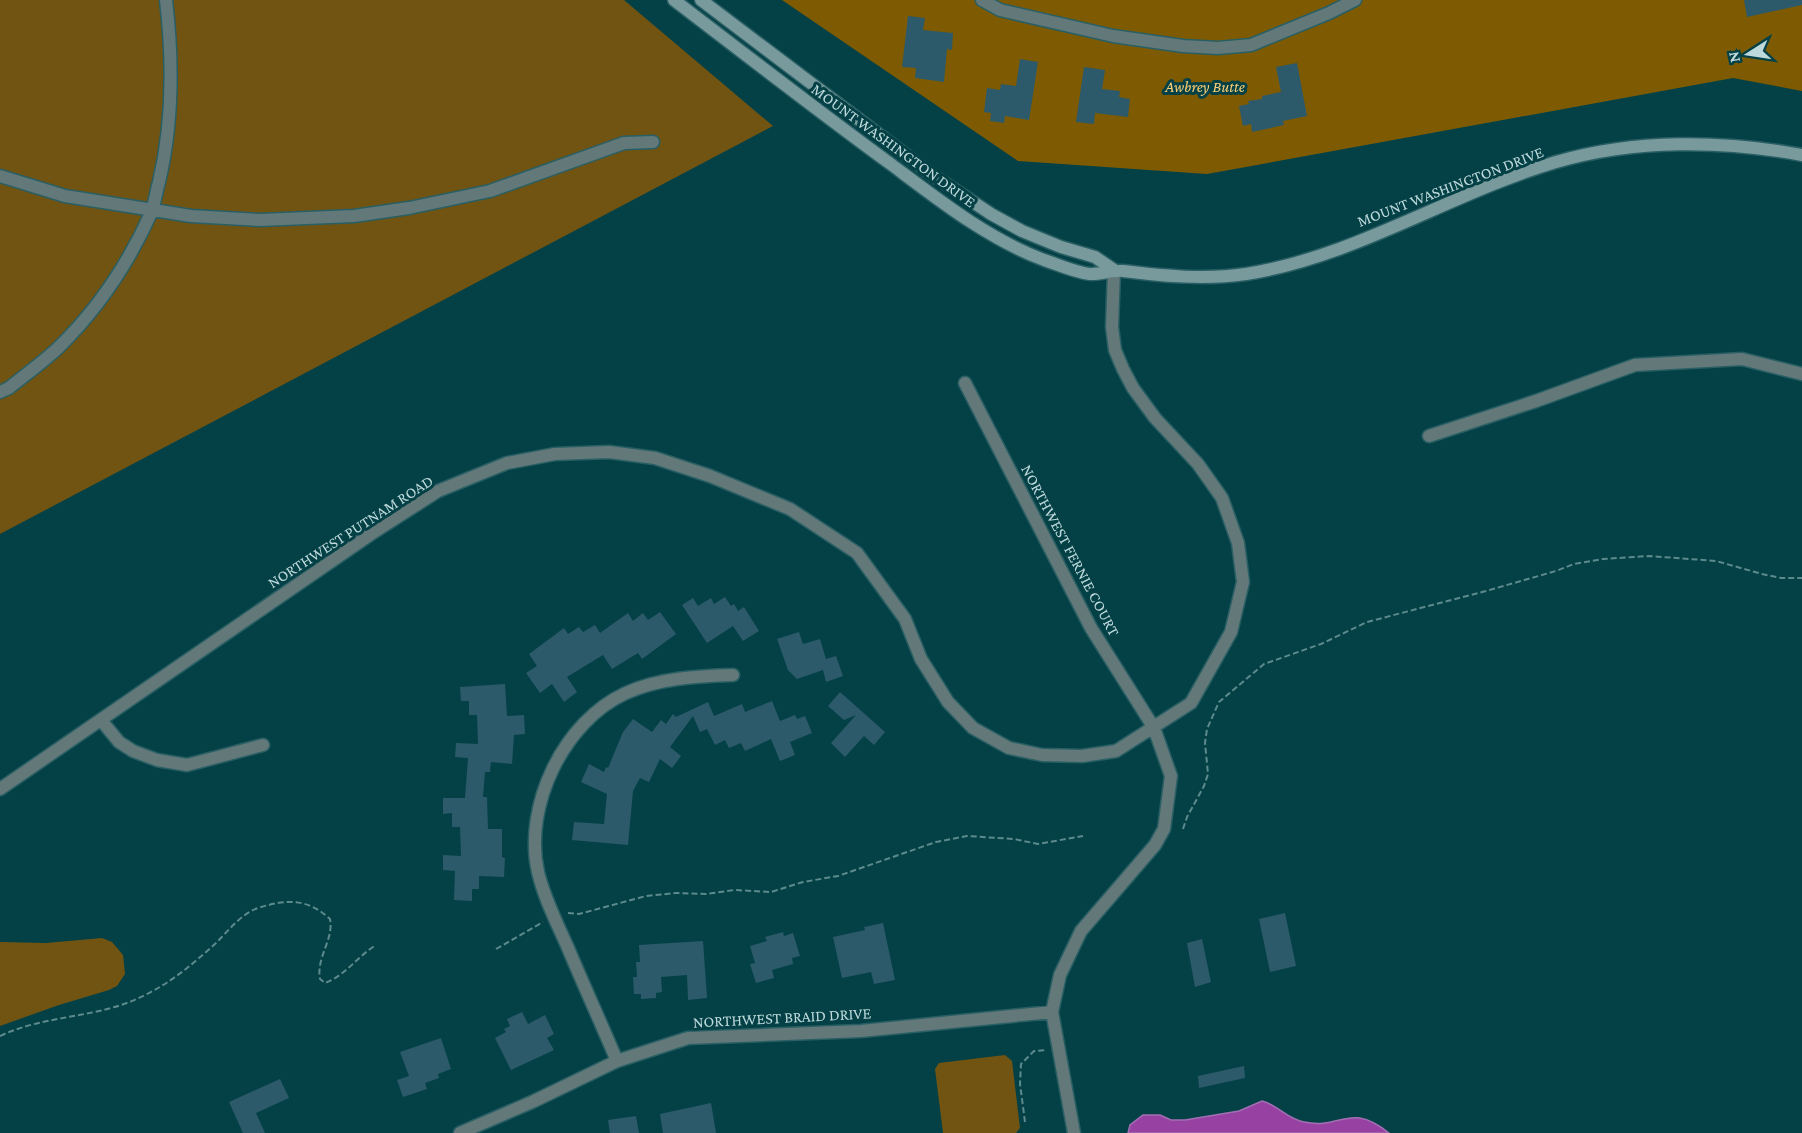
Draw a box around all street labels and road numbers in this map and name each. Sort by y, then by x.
street label: MOUNT WASHINGTON DRIVE [809,80,979,211]
street label: MOUNT WASHINGTON DRIVE [1355,143,1546,230]
street label: NORTHWEST FERNIE COURT [1018,462,1123,639]
street label: NORTHWEST PUTNAM ROAD [265,472,436,591]
street label: NORTHWEST BRAID DRIVE [693,1004,872,1031]

